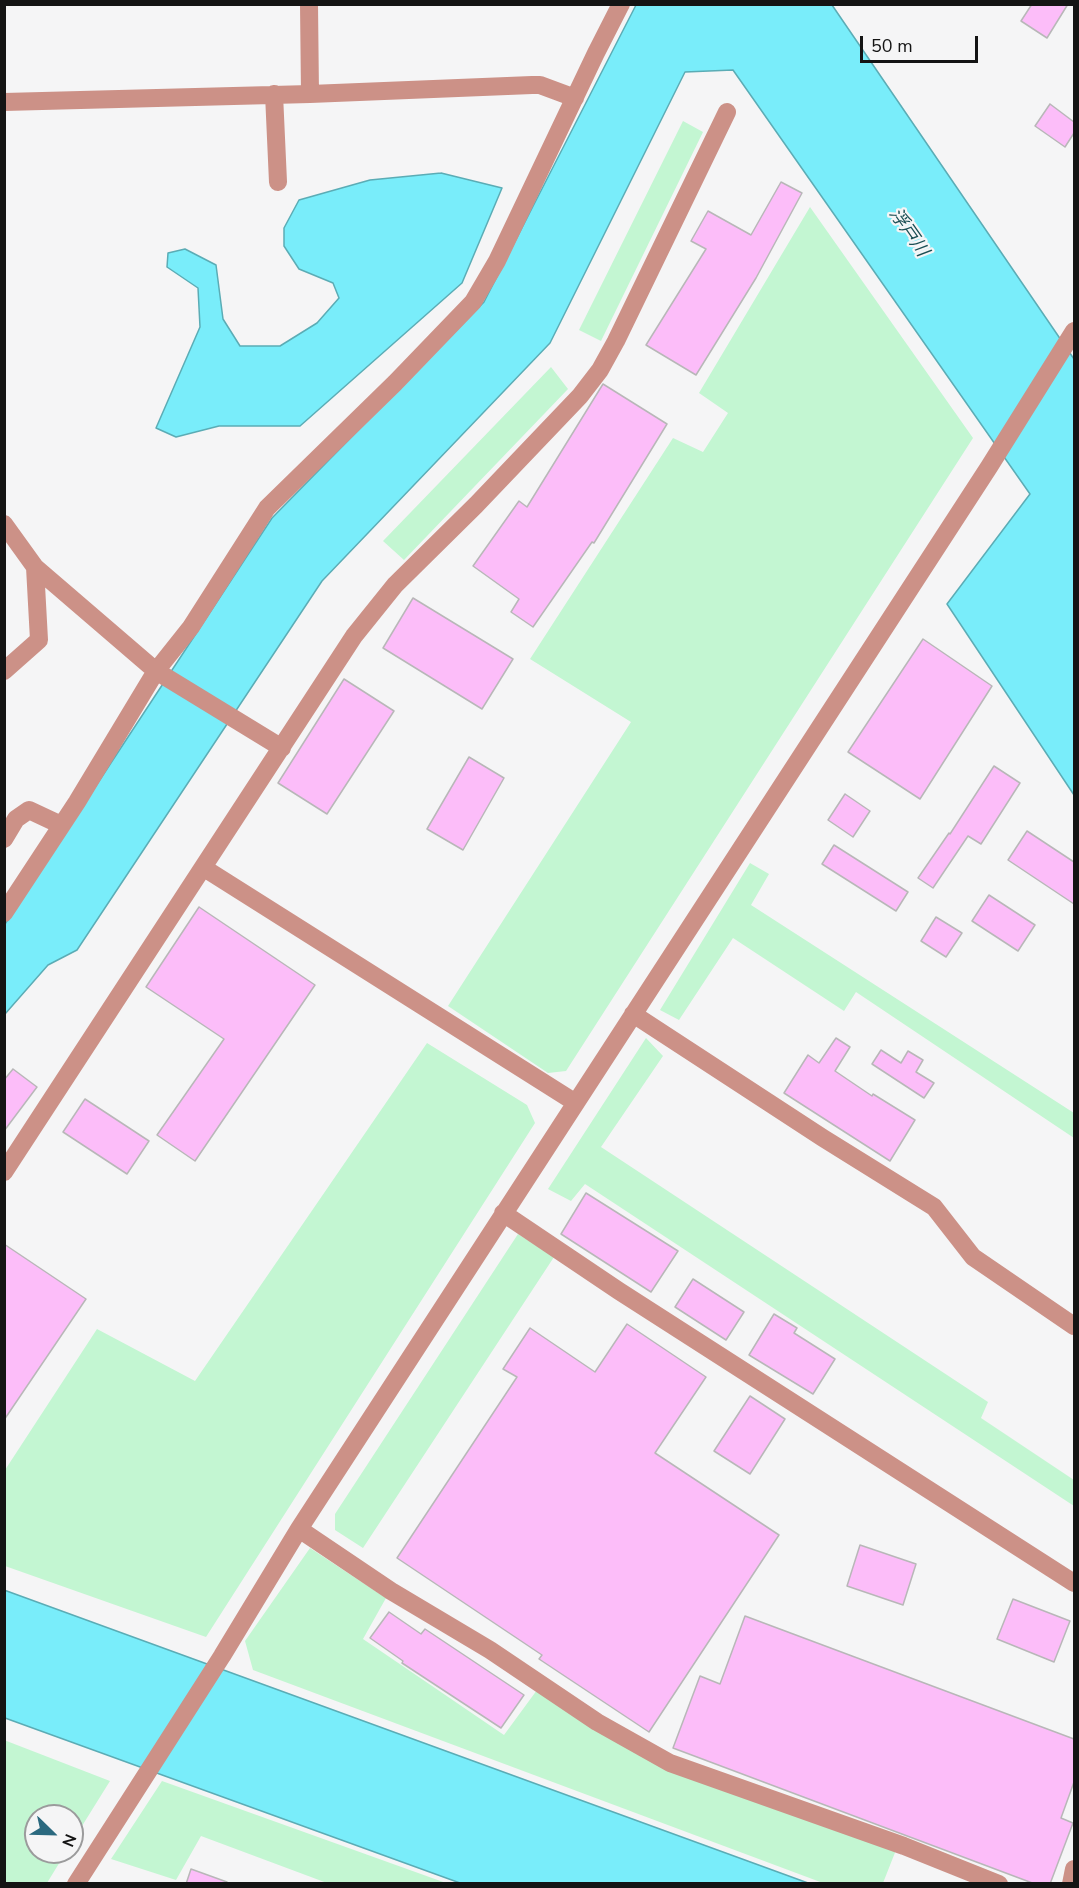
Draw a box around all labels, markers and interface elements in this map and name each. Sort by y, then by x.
scale bar [863,24,982,62]
text: 50 m [871,34,913,58]
water label: 浮戸川 [884,205,932,261]
north arrow [24,1804,84,1864]
text: N [56,1830,81,1850]

